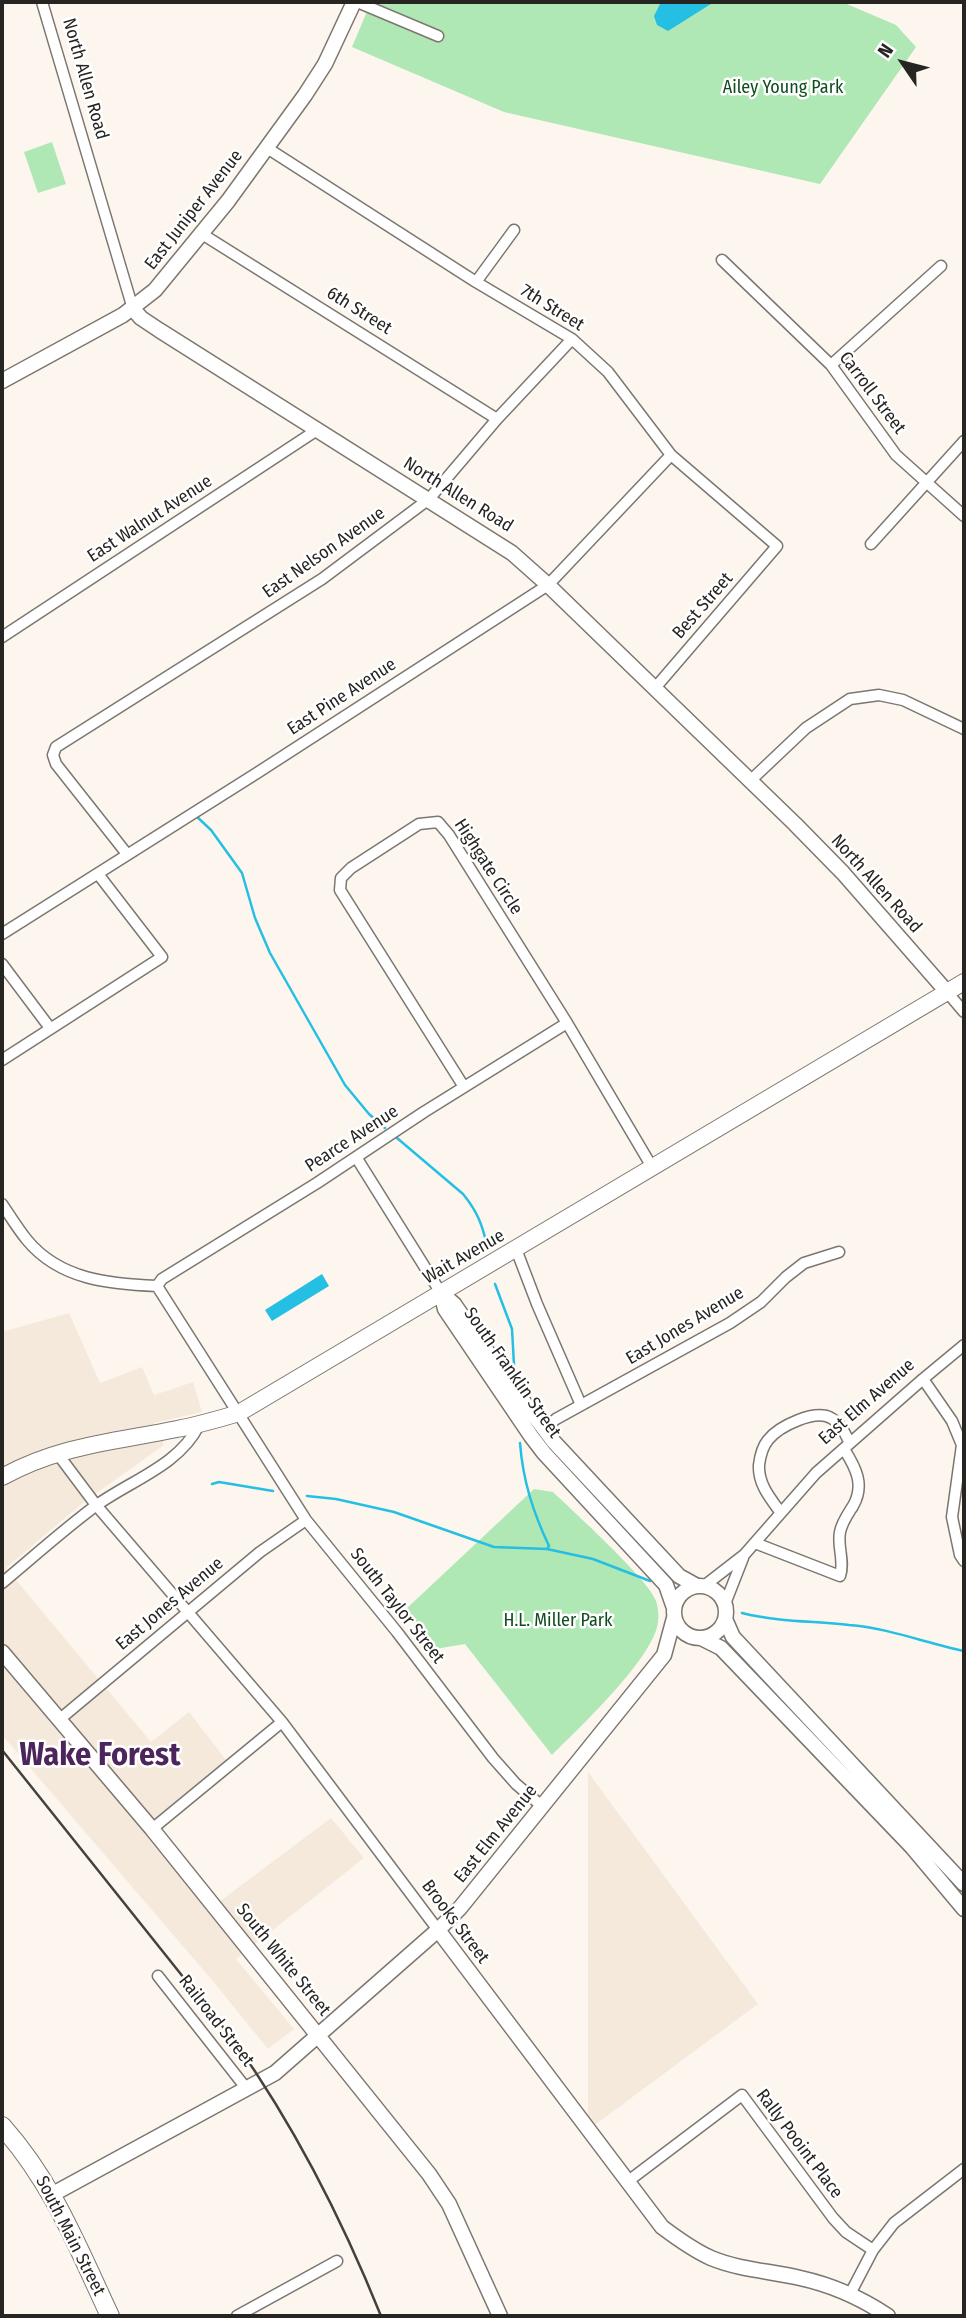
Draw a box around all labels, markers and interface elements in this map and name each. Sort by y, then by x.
street label: North Allen Road [57,16,113,142]
north arrow [868,28,938,98]
text: N [873,39,898,62]
park label: Ailey Young Park [723,77,843,99]
street label: East Juniper Avenue [141,146,247,274]
street label: 7th Street [516,280,588,336]
street label: 6th Street [322,283,396,339]
street label: Carroll Street [834,348,910,438]
street label: North Allen Road [399,453,517,537]
street label: East Walnut Avenue [84,471,216,567]
street label: East Nelson Avenue [259,503,389,603]
street label: Best Street [668,568,738,644]
street label: East Pine Avenue [284,654,400,740]
street label: Highgate Circle [449,815,527,919]
street label: North Allen Road [826,830,926,938]
street label: Pearce Avenue [301,1101,403,1177]
street label: Wait Avenue [419,1225,509,1289]
street label: East Jones Avenue [622,1282,748,1370]
street label: South Franklin Street [459,1304,565,1442]
street label: East Elm Avenue [815,1355,919,1449]
street label: South Taylor Street [345,1544,449,1668]
street label: East Jones Avenue [112,1553,228,1655]
park label: H.L. Miller Park [504,1610,612,1632]
district label: Wake Forest [20,1737,180,1775]
street label: East Elm Avenue [450,1781,542,1887]
street label: Brooks Street [417,1876,493,1968]
street label: South White Street [231,1900,335,2020]
street label: Railroad Street [174,1971,258,2071]
street label: Rally Pooint Place [751,2085,847,2203]
street label: South Main Street [31,2172,109,2300]

